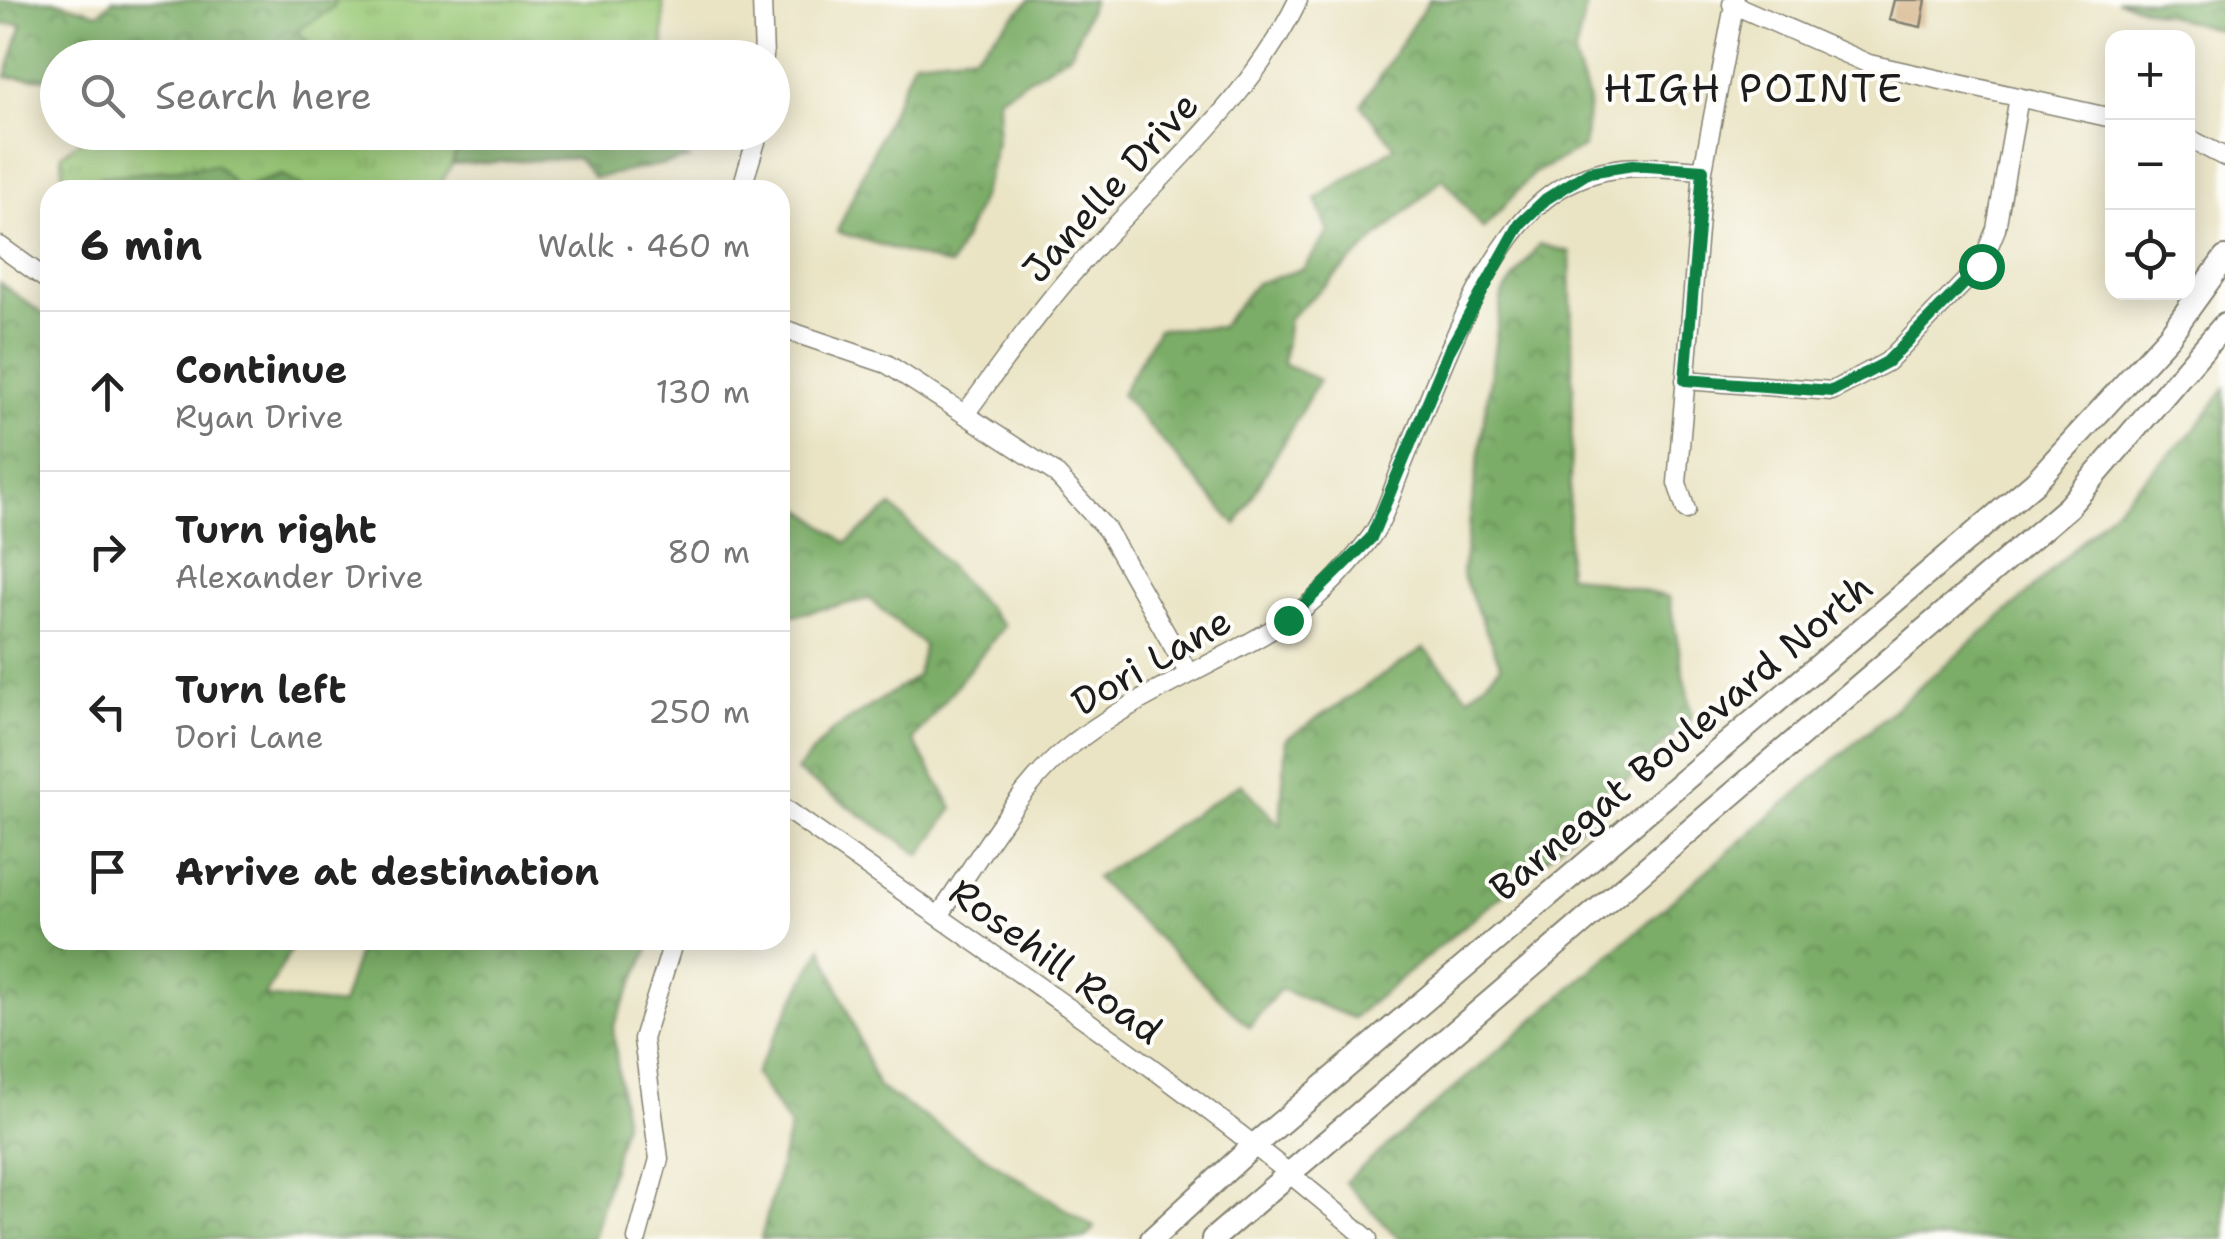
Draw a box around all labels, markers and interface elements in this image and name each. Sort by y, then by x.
map controls [2105,30,2195,300]
button: + [2105,30,2195,120]
search box [40,40,790,150]
district label: HIGH POINTE [1603,61,1905,115]
icon: search [75,68,130,123]
text: Search here [155,70,372,121]
street label: Janelle Drive [1011,81,1209,293]
button: − [2105,120,2195,210]
button: locate [2105,210,2195,300]
text: 6 min [80,217,202,273]
text: Walk · 460 m [538,224,750,267]
route start [1959,244,2005,290]
text: Continue [175,344,347,395]
icon: ahead [80,364,135,419]
text: 130 m [655,370,750,413]
text: Ryan Drive [175,395,344,438]
text: Turn right [175,504,377,555]
icon: right [80,524,135,579]
text: 80 m [667,530,750,573]
text: Alexander Drive [175,555,424,598]
street label: Barnegat Boulevard North [1479,562,1883,912]
street label: Dori Lane [1062,595,1240,727]
route end [1266,598,1312,644]
text: Turn left [175,664,347,715]
icon: left [80,684,135,739]
text: 250 m [648,690,750,733]
text: Dori Lane [175,715,324,758]
icon: arrive [80,844,135,899]
text: Arrive at destination [175,846,599,897]
street label: Rosehill Road [939,866,1173,1056]

